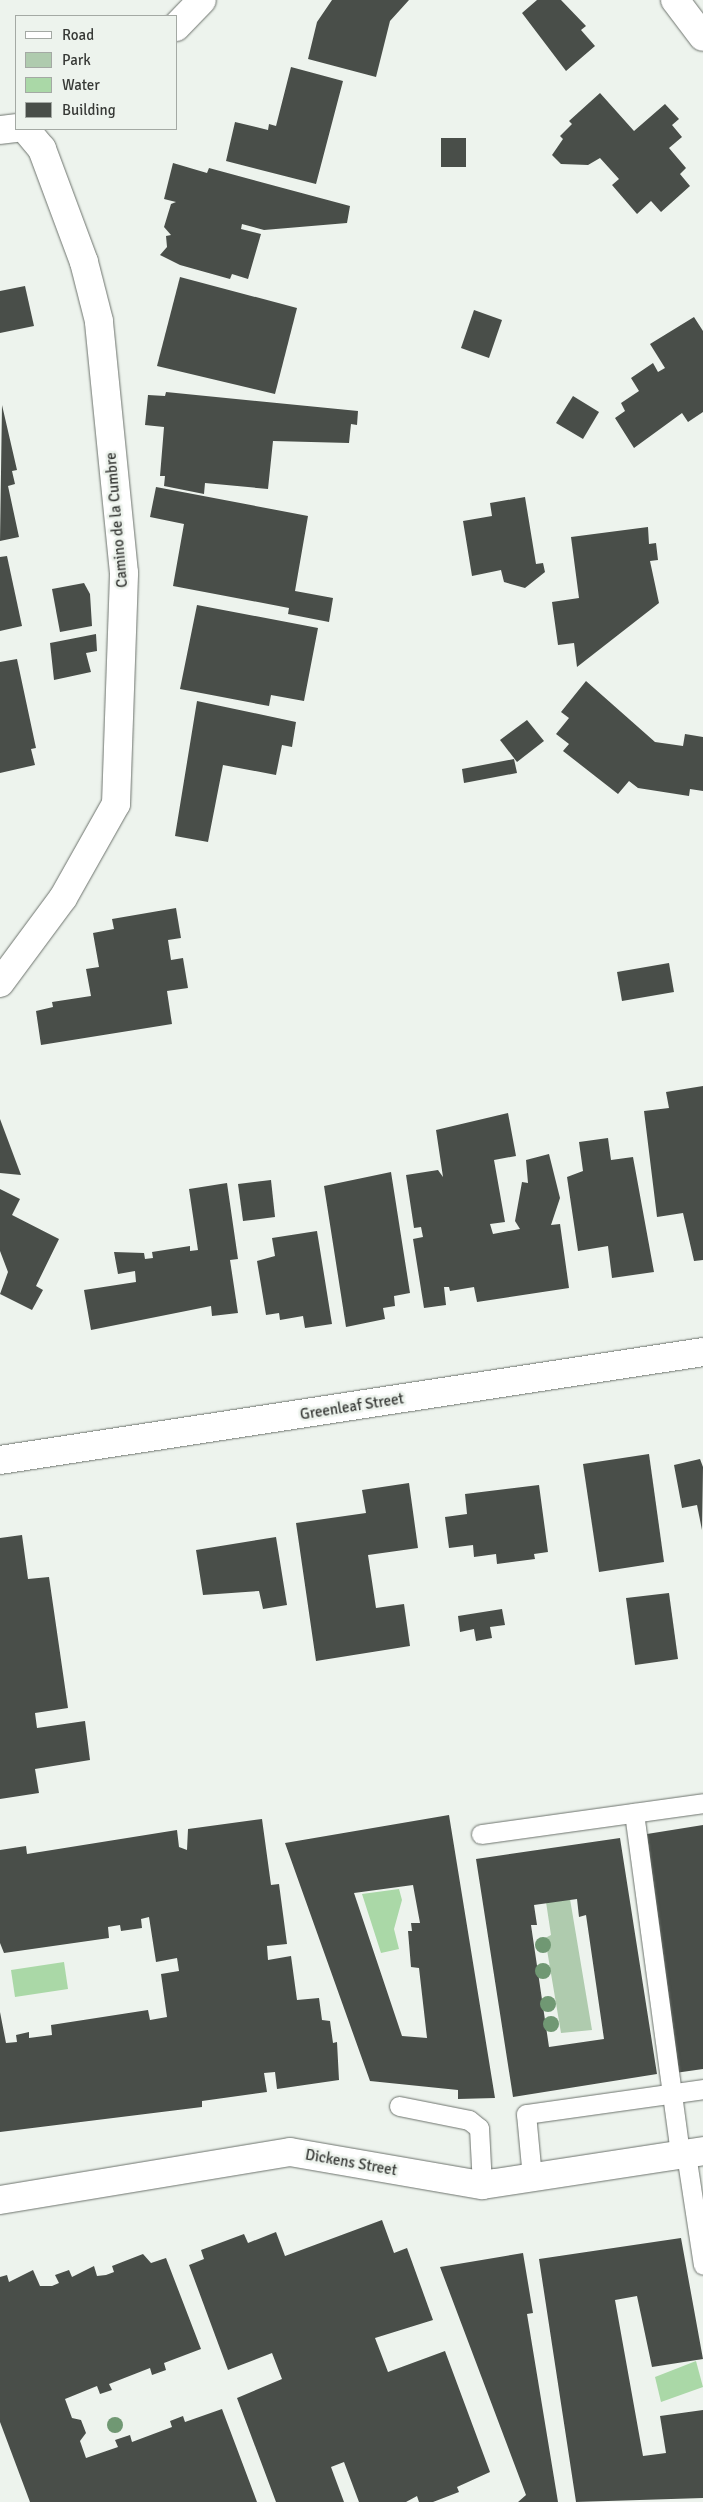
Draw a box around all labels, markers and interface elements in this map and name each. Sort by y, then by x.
legend [15,15,178,130]
text: Road [62,26,94,44]
text: Park [62,51,91,69]
text: Water [62,76,100,94]
text: Building [62,101,116,119]
street label: Camino de la Cumbre [102,452,132,588]
street label: Greenleaf Street [299,1390,405,1424]
street label: Dickens Street [304,2146,398,2180]

